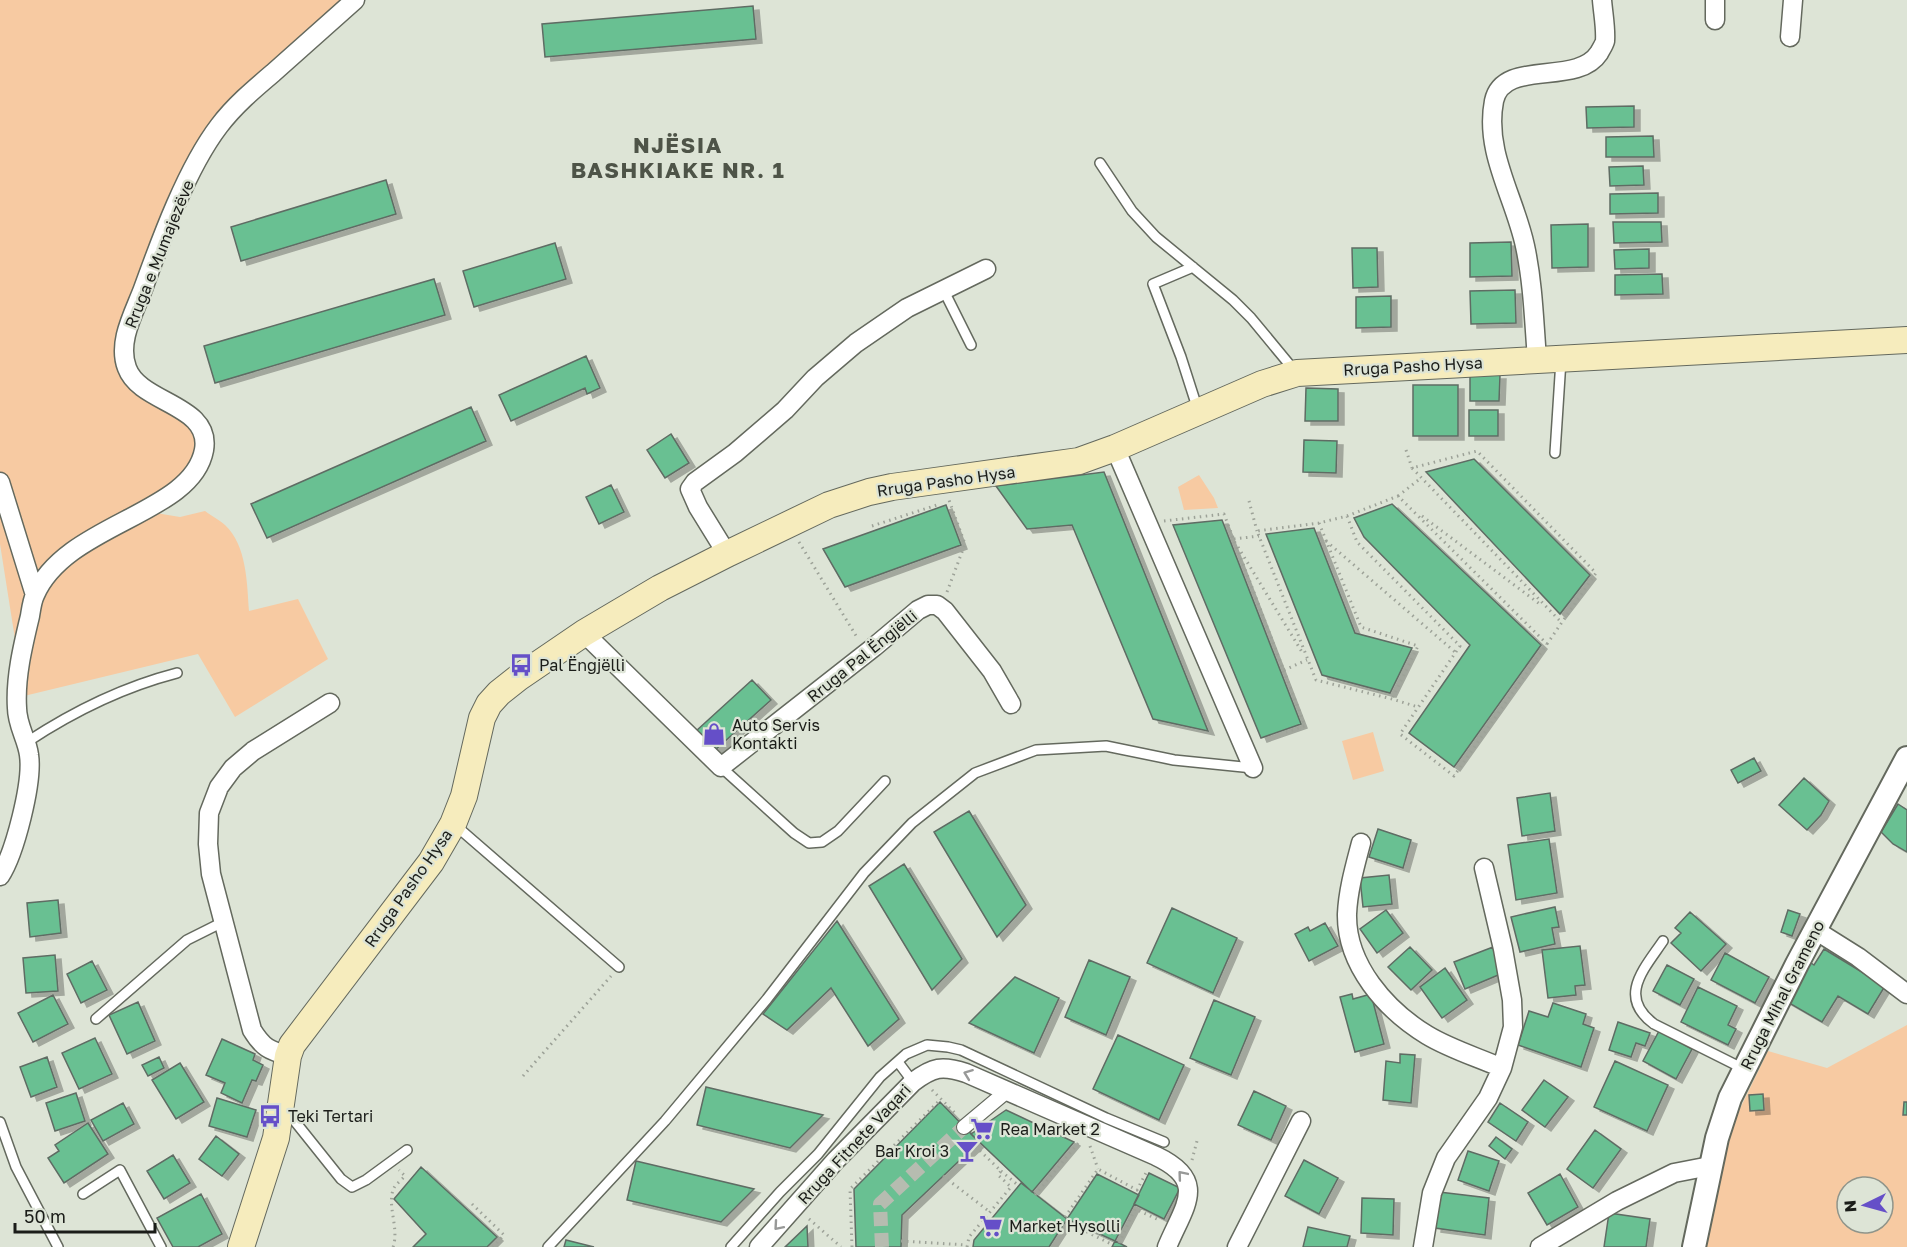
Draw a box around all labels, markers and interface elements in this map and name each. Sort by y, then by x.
district label: NJËSIA BASHKIAKE NR. 1 [571,131,785,183]
street label: Rruga e Mumajezëve [120,177,198,331]
street label: Rruga Pasho Hysa [1343,352,1483,380]
street label: Rruga Pasho Hysa [875,461,1017,501]
street label: Rruga Pal Ëngjëlli [803,606,921,706]
bus stop icon: Pal Ëngjëlli [508,652,534,678]
place label: Pal Ëngjëlli [539,655,625,675]
place label: Auto Servis Kontakti [732,715,820,753]
shop icon: Auto Servis Kontakti [701,721,727,747]
street label: Rruga Pasho Hysa [360,825,456,951]
street label: Rruga Mihal Grameno [1736,917,1828,1073]
one-way arrow [964,1069,975,1081]
street label: Rruga Fitnete Vaqari [793,1080,915,1208]
bus stop icon: Teki Tertari [257,1103,283,1129]
place label: Teki Tertari [288,1106,373,1126]
supermarket icon: Rea Market 2 [969,1116,995,1142]
place label: Rea Market 2 [1000,1119,1100,1139]
bar icon: Bar Kroi 3 [954,1138,980,1164]
place label: Bar Kroi 3 [875,1141,949,1161]
one-way arrow [1178,1171,1189,1182]
north arrow [1835,1175,1895,1235]
scale bar [15,1196,154,1234]
text: N [1840,1199,1861,1213]
text: 50 m [24,1205,66,1227]
supermarket icon: Market Hysolli [978,1213,1004,1239]
place label: Market Hysolli [1009,1216,1120,1236]
one-way arrow [774,1219,785,1230]

